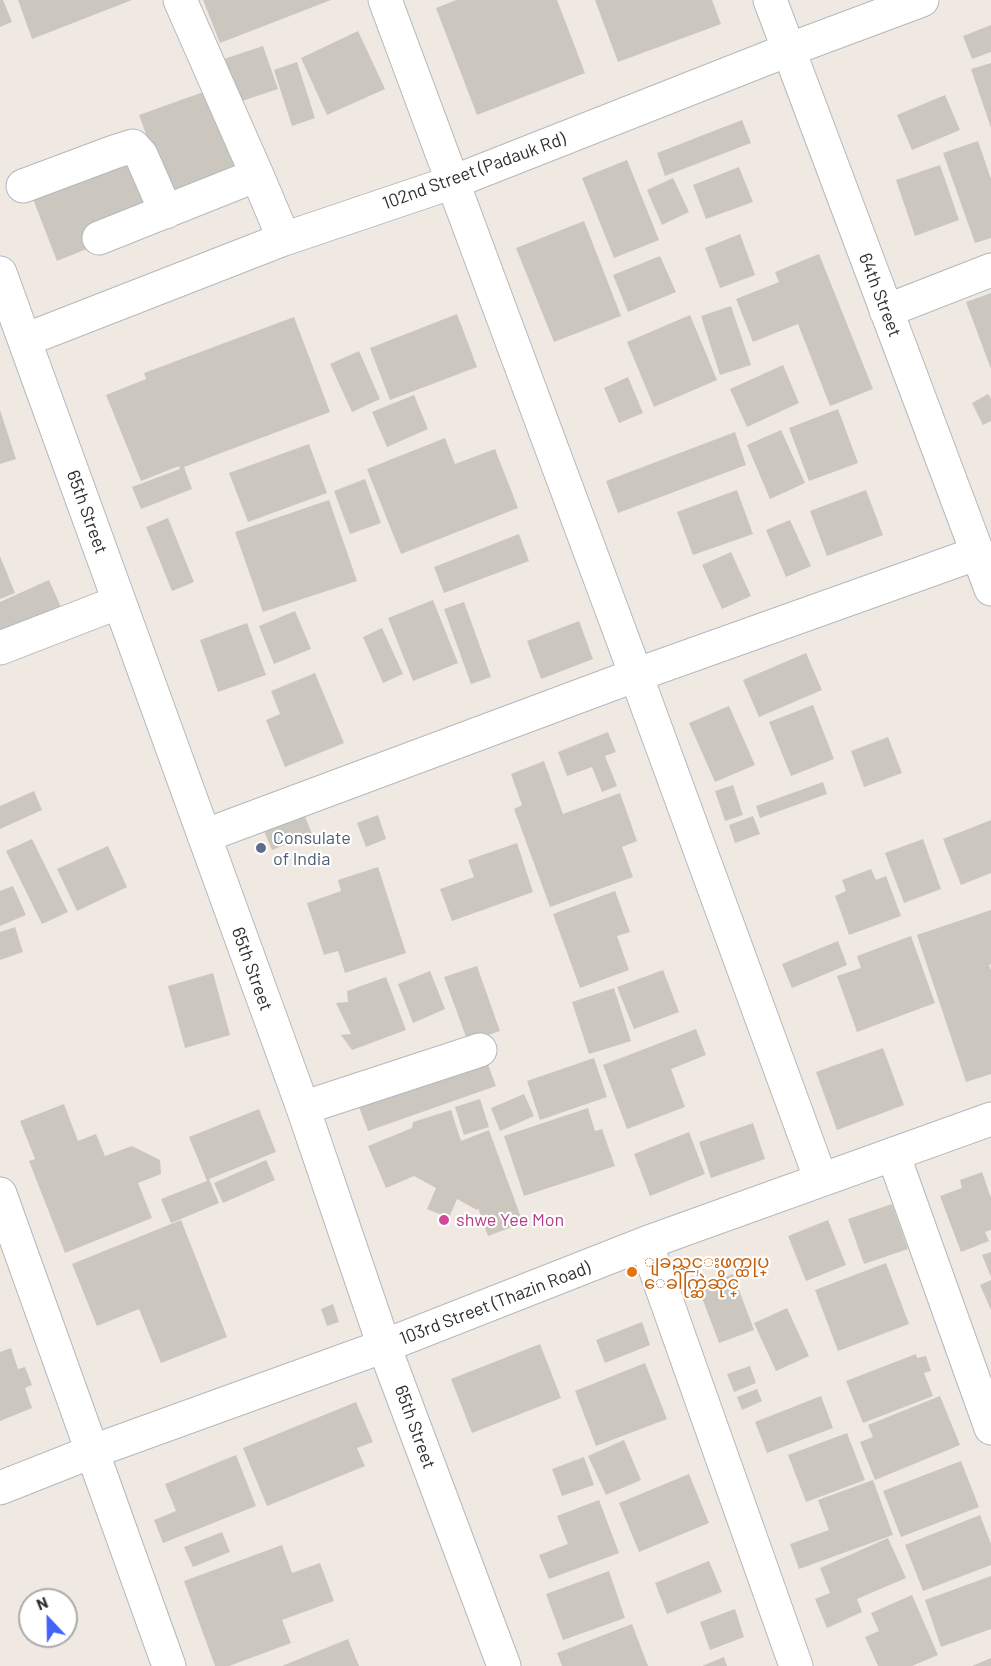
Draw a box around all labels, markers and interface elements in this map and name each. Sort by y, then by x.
street label: 102nd Street (Padauk Rd) [380,128,568,214]
street label: 64th Street [854,250,906,340]
street label: 65th Street [62,467,112,557]
place label: Consulate of India [273,827,351,870]
marker: Consulate of India [254,841,268,855]
street label: 65th Street [227,924,277,1014]
place label: shwe Yee Mon [456,1209,564,1231]
marker: shwe Yee Mon [437,1213,451,1227]
place label: ျခည္လင္းဖက္ထုပ္ ေခါက္ဆြဲဆိုင္ [644,1251,769,1294]
street label: 103rd Street (Thazin Road) [397,1257,593,1349]
marker: ျခည္လင္းဖက္ထုပ္ ေခါက္ဆြဲဆိုင္ [625,1265,639,1279]
street label: 65th Street [390,1382,440,1472]
north arrow [18,1588,78,1648]
text: N [33,1592,50,1614]

